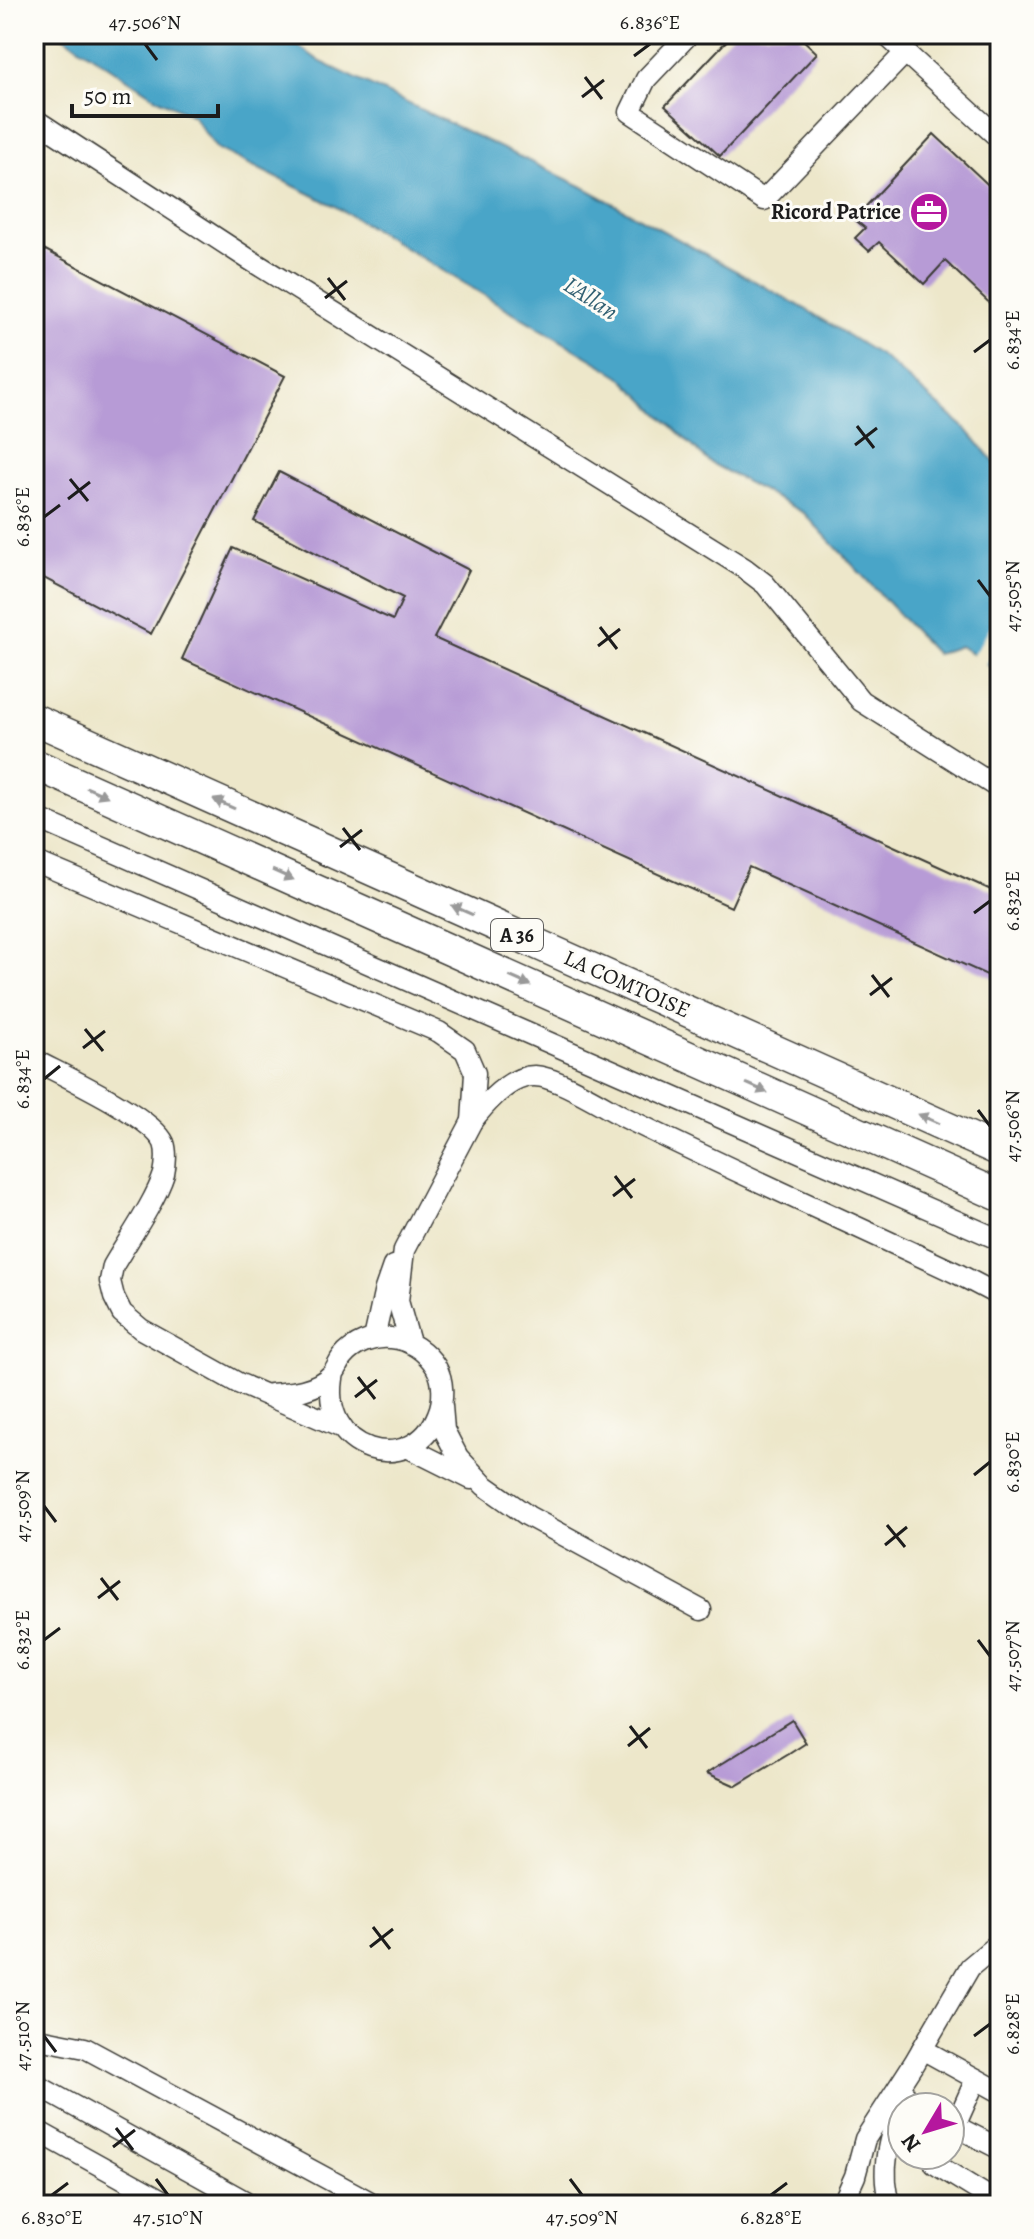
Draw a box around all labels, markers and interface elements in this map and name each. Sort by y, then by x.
text: 47.506°N [109,9,181,36]
text: 6.836°E [620,9,680,36]
scale bar [72,68,218,118]
text: 50 m [84,80,132,112]
office icon: Ricord Patrice [908,191,950,233]
place label: Ricord Patrice [771,197,901,227]
water label: L'Allan [558,269,625,328]
text: 6.834°E [999,310,1026,370]
text: 6.836°E [9,487,36,547]
text: 47.505°N [999,560,1026,632]
one-way arrow [85,785,109,799]
one-way arrow [212,797,236,811]
one-way arrow [271,868,294,882]
text: 6.832°E [999,871,1026,931]
one-way arrow [450,903,473,917]
road number: A 36 [491,919,543,951]
street label: LA COMTOISE [559,943,695,1025]
one-way arrow [508,975,532,988]
text: 6.834°E [9,1049,36,1109]
one-way arrow [745,1081,769,1094]
text: 47.506°N [999,1090,1026,1162]
one-way arrow [917,1113,941,1126]
text: 6.830°E [999,1431,1026,1493]
text: 47.509°N [9,1470,36,1542]
text: 6.832°E [9,1610,36,1670]
text: 47.507°N [999,1620,1026,1692]
text: 6.828°E [999,1993,1026,2055]
text: 47.510°N [9,2001,36,2071]
north arrow [886,2091,966,2171]
text: N [894,2127,928,2158]
text: 6.830°E [21,2204,83,2231]
text: 47.510°N [133,2204,203,2231]
text: 47.509°N [546,2204,618,2231]
text: 6.828°E [740,2204,802,2231]

